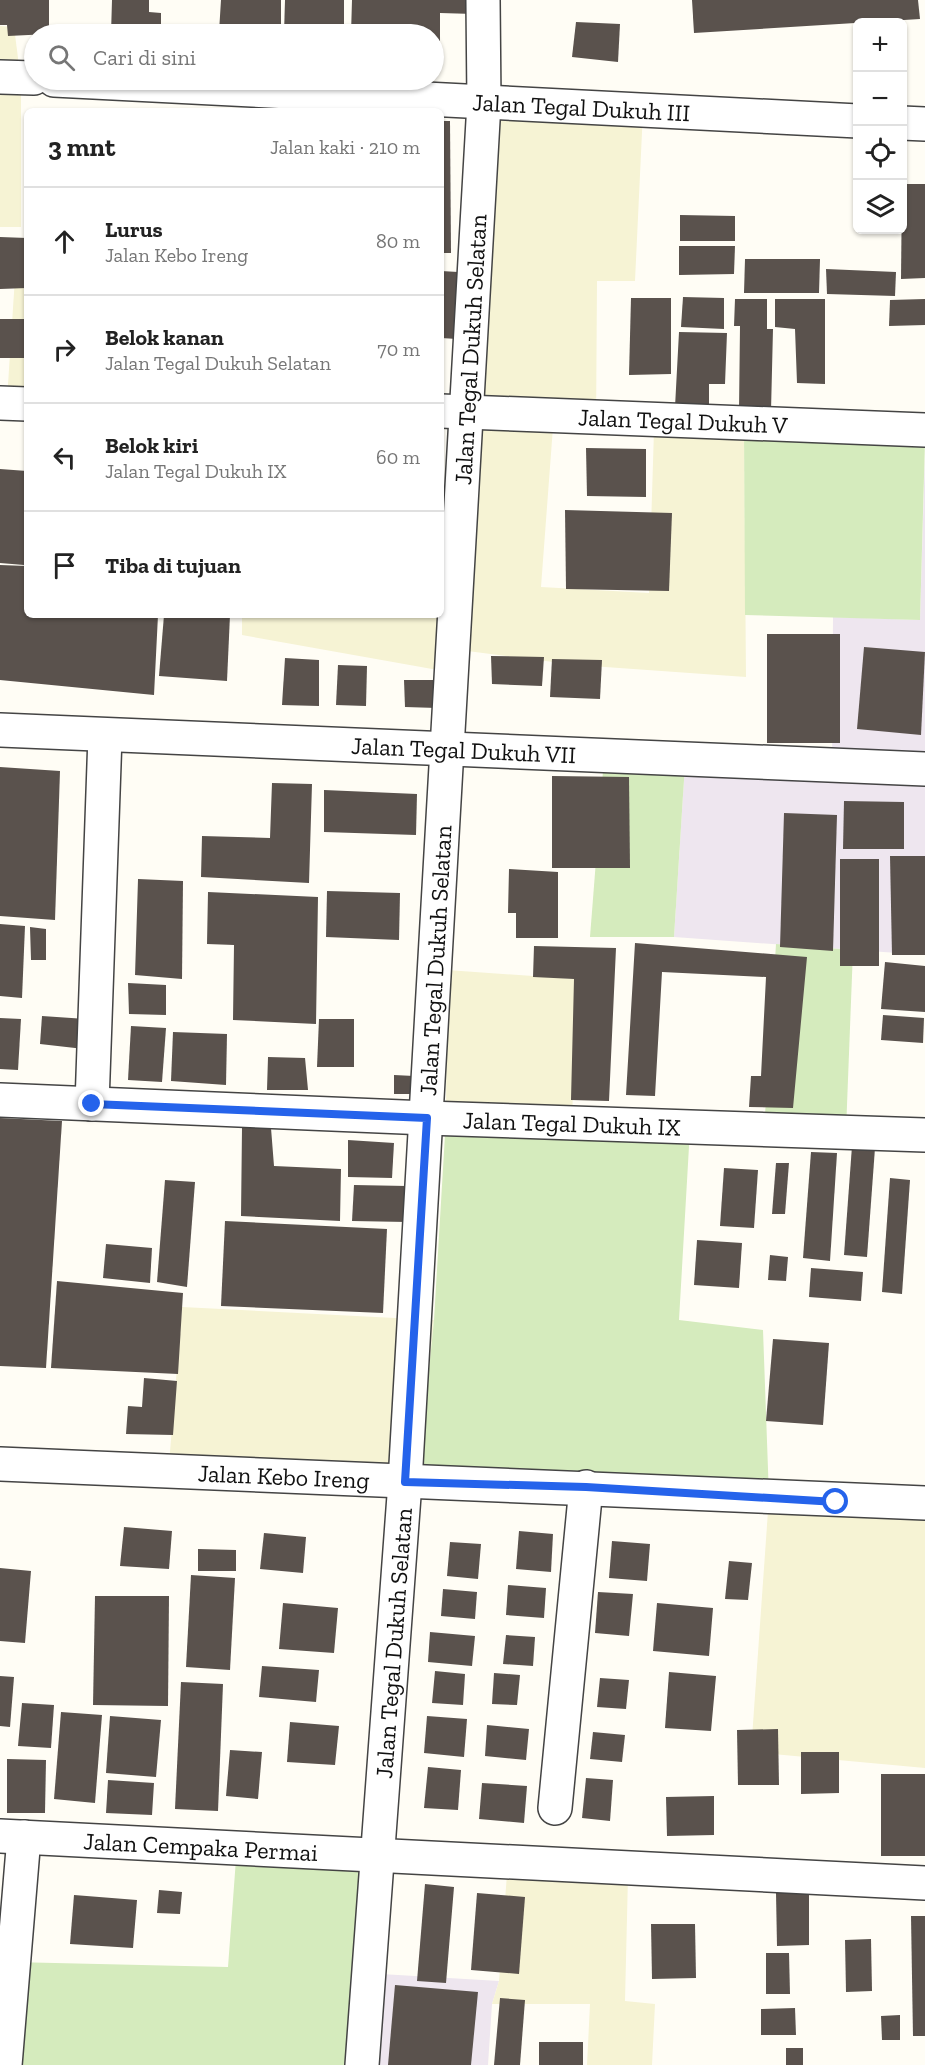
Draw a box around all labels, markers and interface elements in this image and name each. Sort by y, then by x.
map controls [853,18,907,234]
button: + [853,18,907,72]
search box [24,24,444,90]
icon: search [45,41,78,74]
text: Cari di sini [93,44,196,71]
button: − [853,72,907,126]
street label: Jalan Tegal Dukuh III [472,87,691,127]
button: locate [853,126,907,180]
text: 3 mnt [48,131,115,163]
text: Jalan kaki · 210 m [270,135,420,159]
button: layers [853,180,907,234]
street label: Jalan Tegal Dukuh Selatan [448,213,492,486]
text: Lurus [105,216,163,243]
icon: ahead [48,225,81,258]
text: 80 m [376,229,420,253]
text: Jalan Kebo Ireng [105,243,248,267]
text: Belok kanan [105,324,224,351]
icon: right [48,333,81,366]
text: 70 m [377,337,420,361]
text: Jalan Tegal Dukuh Selatan [105,351,331,375]
street label: Jalan Tegal Dukuh V [577,402,789,439]
text: Belok kiri [105,432,198,459]
icon: left [48,441,81,474]
text: 60 m [376,445,420,469]
text: Jalan Tegal Dukuh IX [105,459,286,483]
icon: arrive [48,549,81,582]
text: Tiba di tujuan [105,552,241,579]
street label: Jalan Tegal Dukuh VII [351,730,577,769]
street label: Jalan Tegal Dukuh Selatan [413,824,457,1097]
route end [78,1090,104,1116]
street label: Jalan Tegal Dukuh IX [462,1105,681,1141]
street label: Jalan Kebo Ireng [197,1458,370,1494]
route start [822,1488,848,1514]
street label: Jalan Tegal Dukuh Selatan [369,1507,418,1779]
street label: Jalan Cempaka Permai [83,1826,319,1867]

